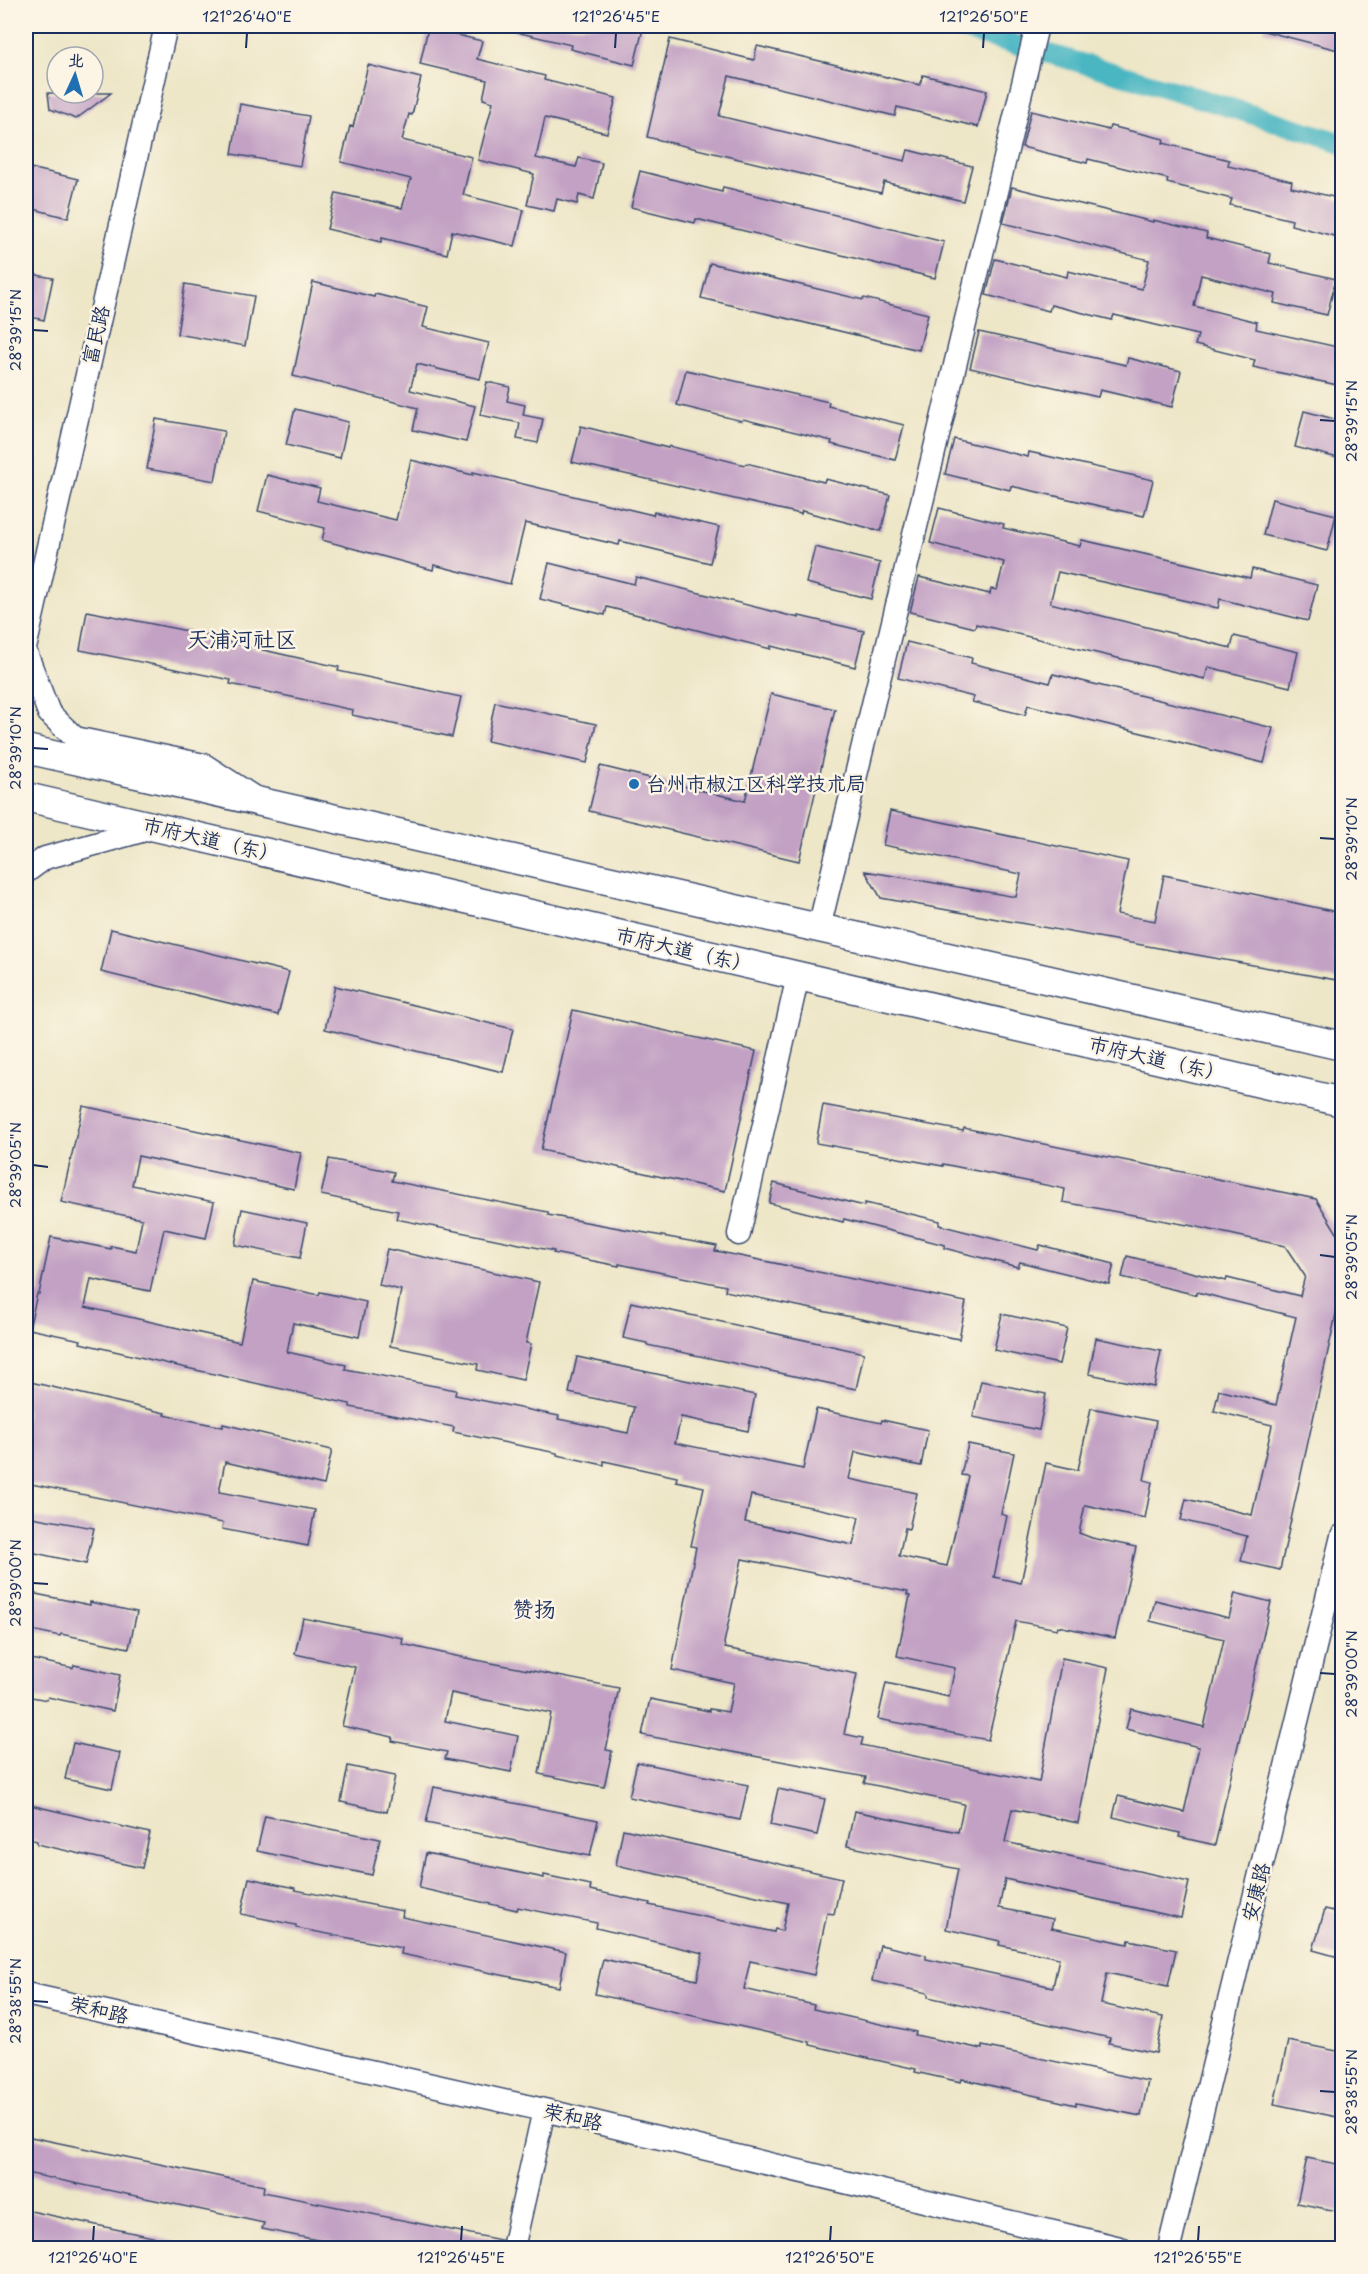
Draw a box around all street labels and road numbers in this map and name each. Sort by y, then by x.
street label: 富民路 [74,301,117,367]
street label: 市府大道（东） [140,809,283,869]
street label: 市府大道（东） [613,919,756,979]
street label: 市府大道（东） [1086,1028,1229,1088]
street label: 安康路 [1233,1858,1277,1924]
street label: 荣和路 [67,1988,133,2031]
street label: 荣和路 [541,2095,607,2138]

